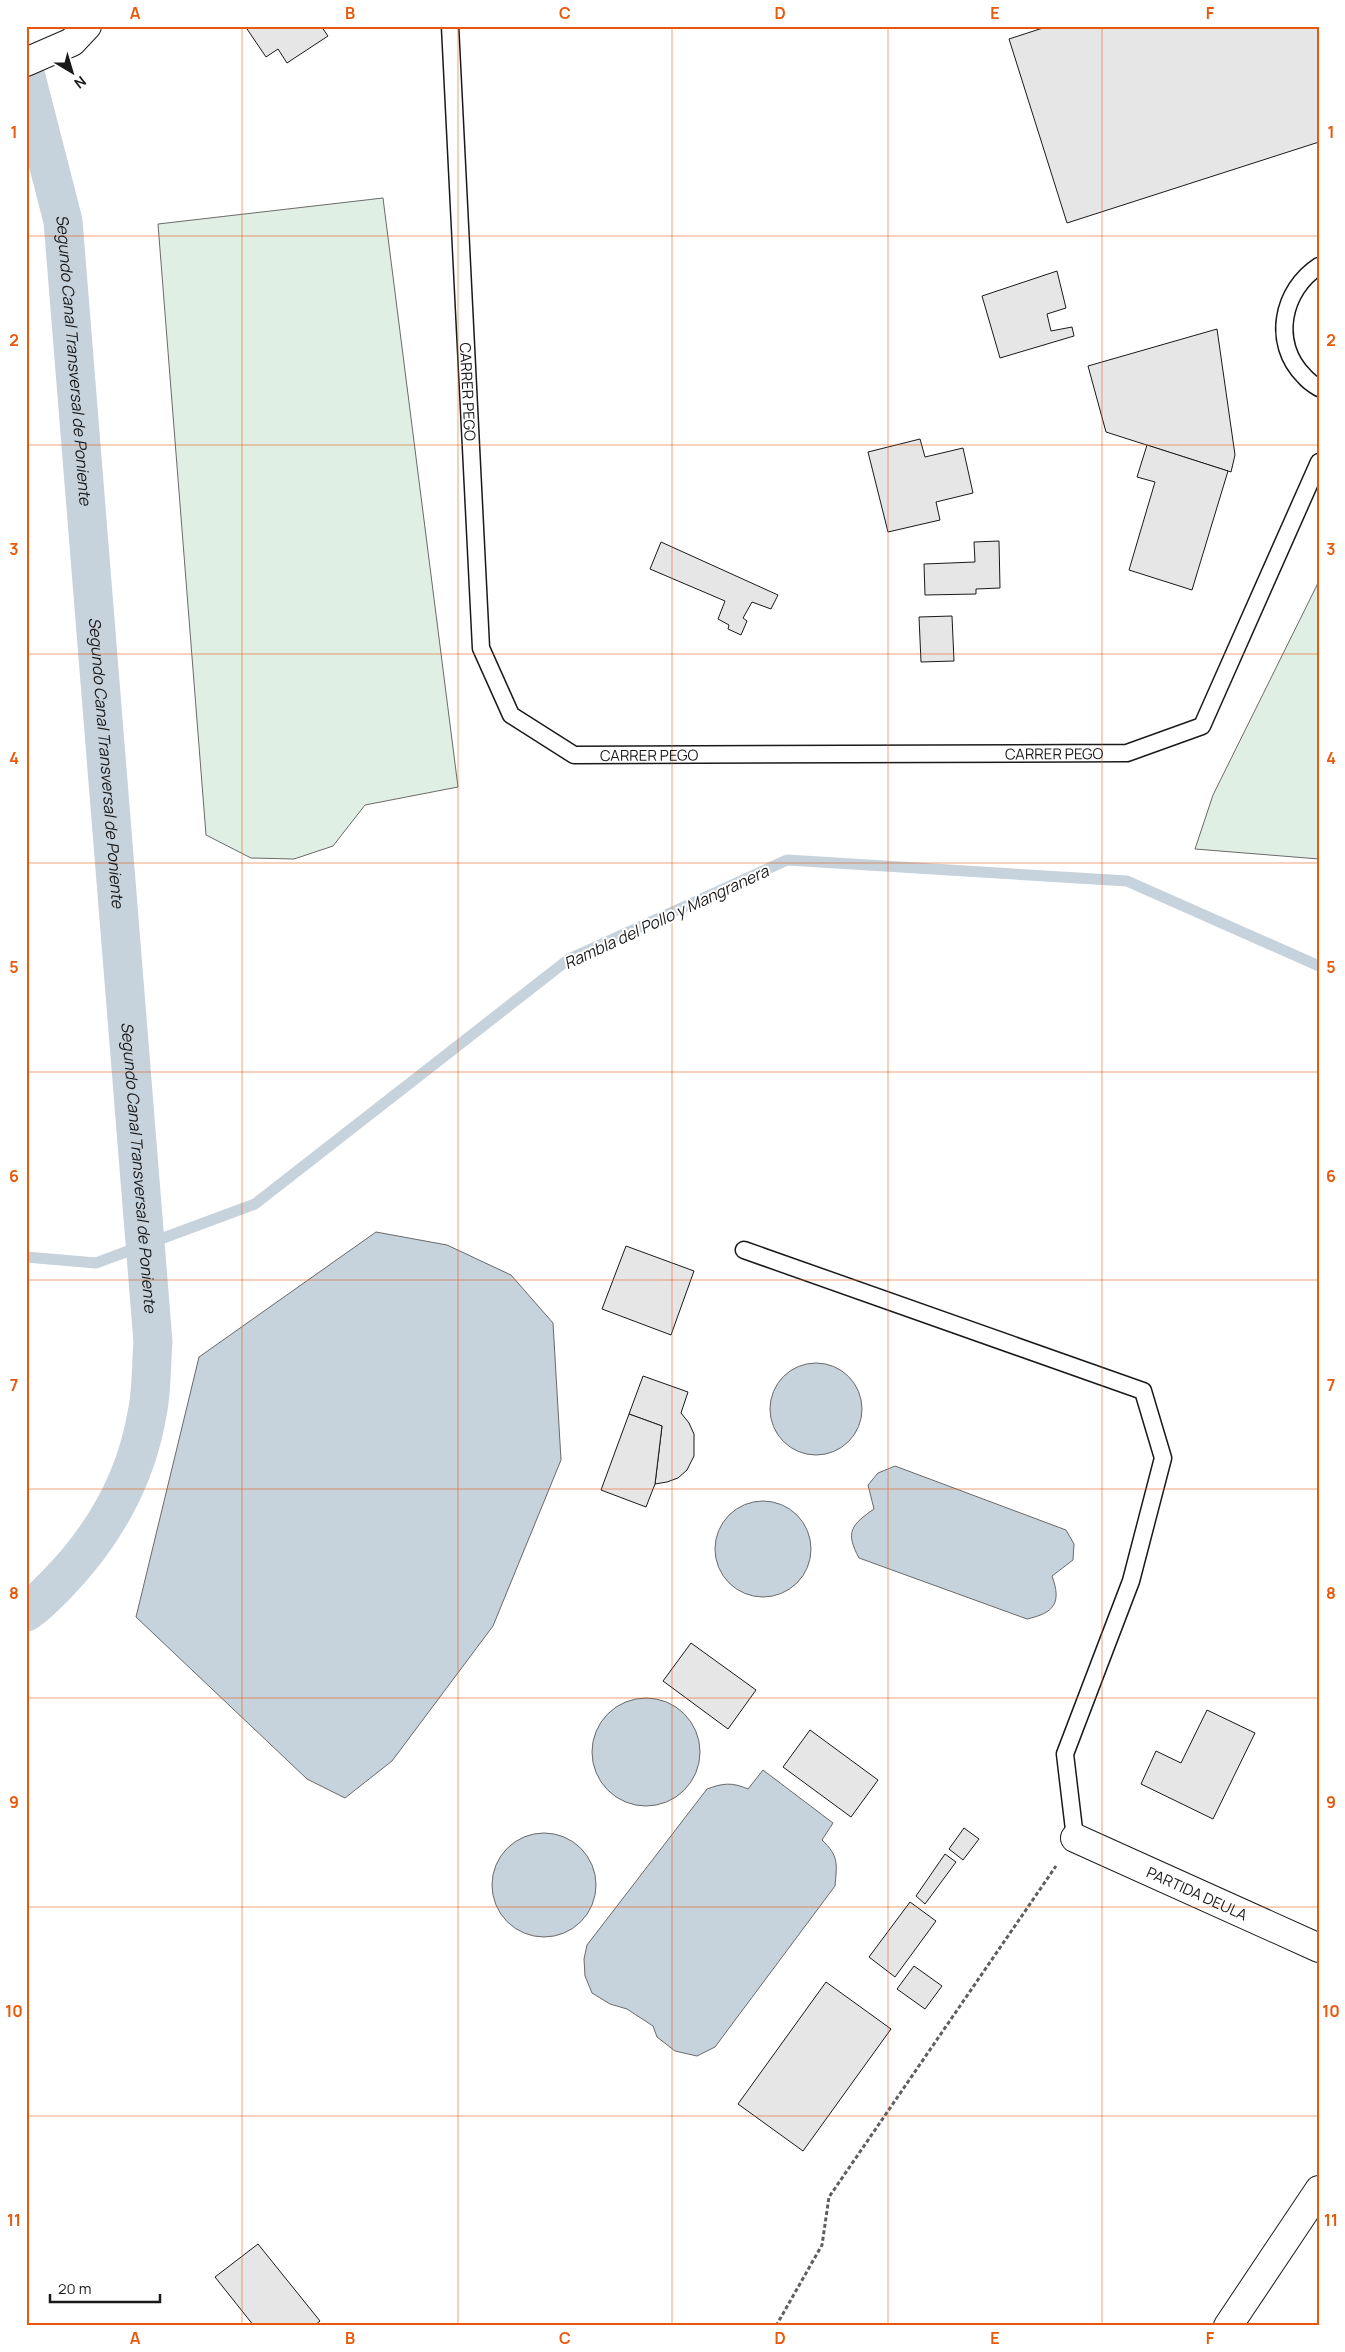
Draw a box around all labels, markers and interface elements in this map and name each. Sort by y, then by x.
text: A [130,2,141,24]
text: B [345,2,355,24]
text: C [559,2,571,24]
text: D [774,2,786,24]
text: E [990,2,1000,24]
text: F [1206,2,1215,24]
north arrow [48,48,98,98]
text: N [70,72,90,93]
text: 1 [10,121,18,143]
text: 1 [1327,121,1335,143]
water label: Segundo Canal Transversal de Poniente [51,212,97,508]
text: 2 [9,329,19,351]
text: 2 [1326,329,1336,351]
street label: CARRER PEGO [455,342,481,441]
text: 3 [9,538,19,560]
text: 3 [1326,538,1336,560]
water label: Segundo Canal Transversal de Poniente [84,616,129,910]
street label: CARRER PEGO [1005,743,1104,764]
street label: CARRER PEGO [600,744,699,765]
text: 4 [9,747,19,769]
text: 4 [1326,747,1336,769]
water label: Rambla del Pollo y Mangranera [560,859,773,974]
text: 5 [9,956,19,978]
text: 5 [1326,956,1336,978]
water label: Segundo Canal Transversal de Poniente [116,1021,162,1315]
text: 6 [9,1165,19,1187]
text: 6 [1326,1165,1336,1187]
text: 7 [10,1374,18,1396]
text: 7 [1327,1374,1335,1396]
text: 8 [9,1582,19,1604]
text: 8 [1326,1582,1336,1604]
text: 9 [9,1791,19,1813]
text: 9 [1326,1791,1336,1813]
street label: PARTIDA DEULA [1143,1861,1251,1925]
text: 10 [5,2000,23,2022]
text: 10 [1322,2000,1340,2022]
text: 11 [7,2209,21,2231]
text: 11 [1324,2209,1338,2231]
scale bar [50,2272,160,2304]
text: 20 m [58,2278,91,2299]
text: A [130,2327,141,2349]
text: B [345,2327,355,2349]
text: C [559,2327,571,2349]
text: D [774,2327,786,2349]
text: E [990,2327,1000,2349]
text: F [1206,2327,1215,2349]

